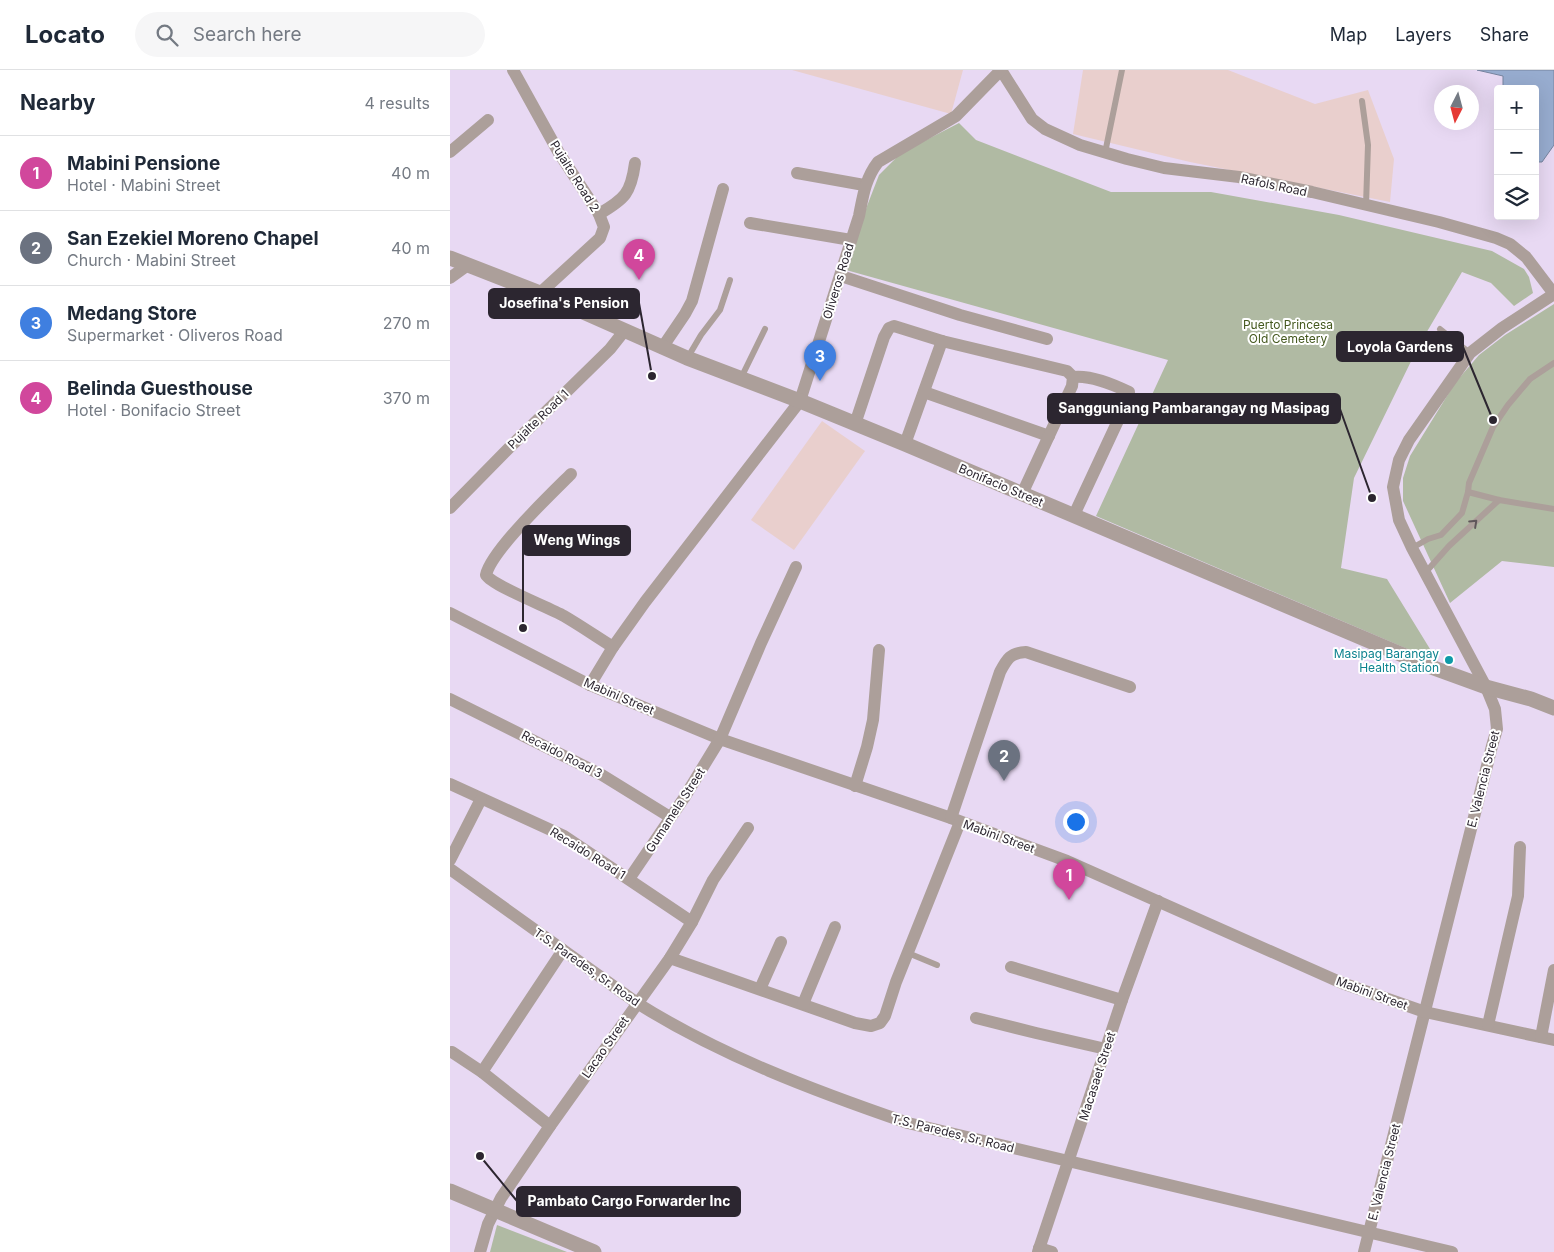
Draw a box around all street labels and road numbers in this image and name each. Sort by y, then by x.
street label: Pujalte Road 2 [547,138,603,214]
street label: Rafols Road [1240,171,1308,199]
street label: Oliveros Road [819,241,857,321]
street label: Pujalte Road 1 [504,386,572,452]
street label: Bonifacio Street [957,460,1046,510]
street label: Mabini Street [582,674,657,718]
street label: Recaido Road 3 [519,727,605,781]
street label: E. Valencia Street [1464,729,1502,829]
street label: Gumamela Street [642,765,708,855]
street label: Mabini Street [961,816,1037,856]
street label: Recaido Road 1 [547,824,629,882]
street label: T.S. Paredes, Sr. Road [531,925,643,1009]
street label: Mabini Street [1334,973,1410,1013]
street label: Lacao Street [578,1013,632,1081]
street label: Macasaet Street [1076,1030,1118,1122]
street label: T.S. Paredes, Sr. Road [890,1111,1016,1155]
street label: E. Valencia Street [1365,1122,1403,1222]

